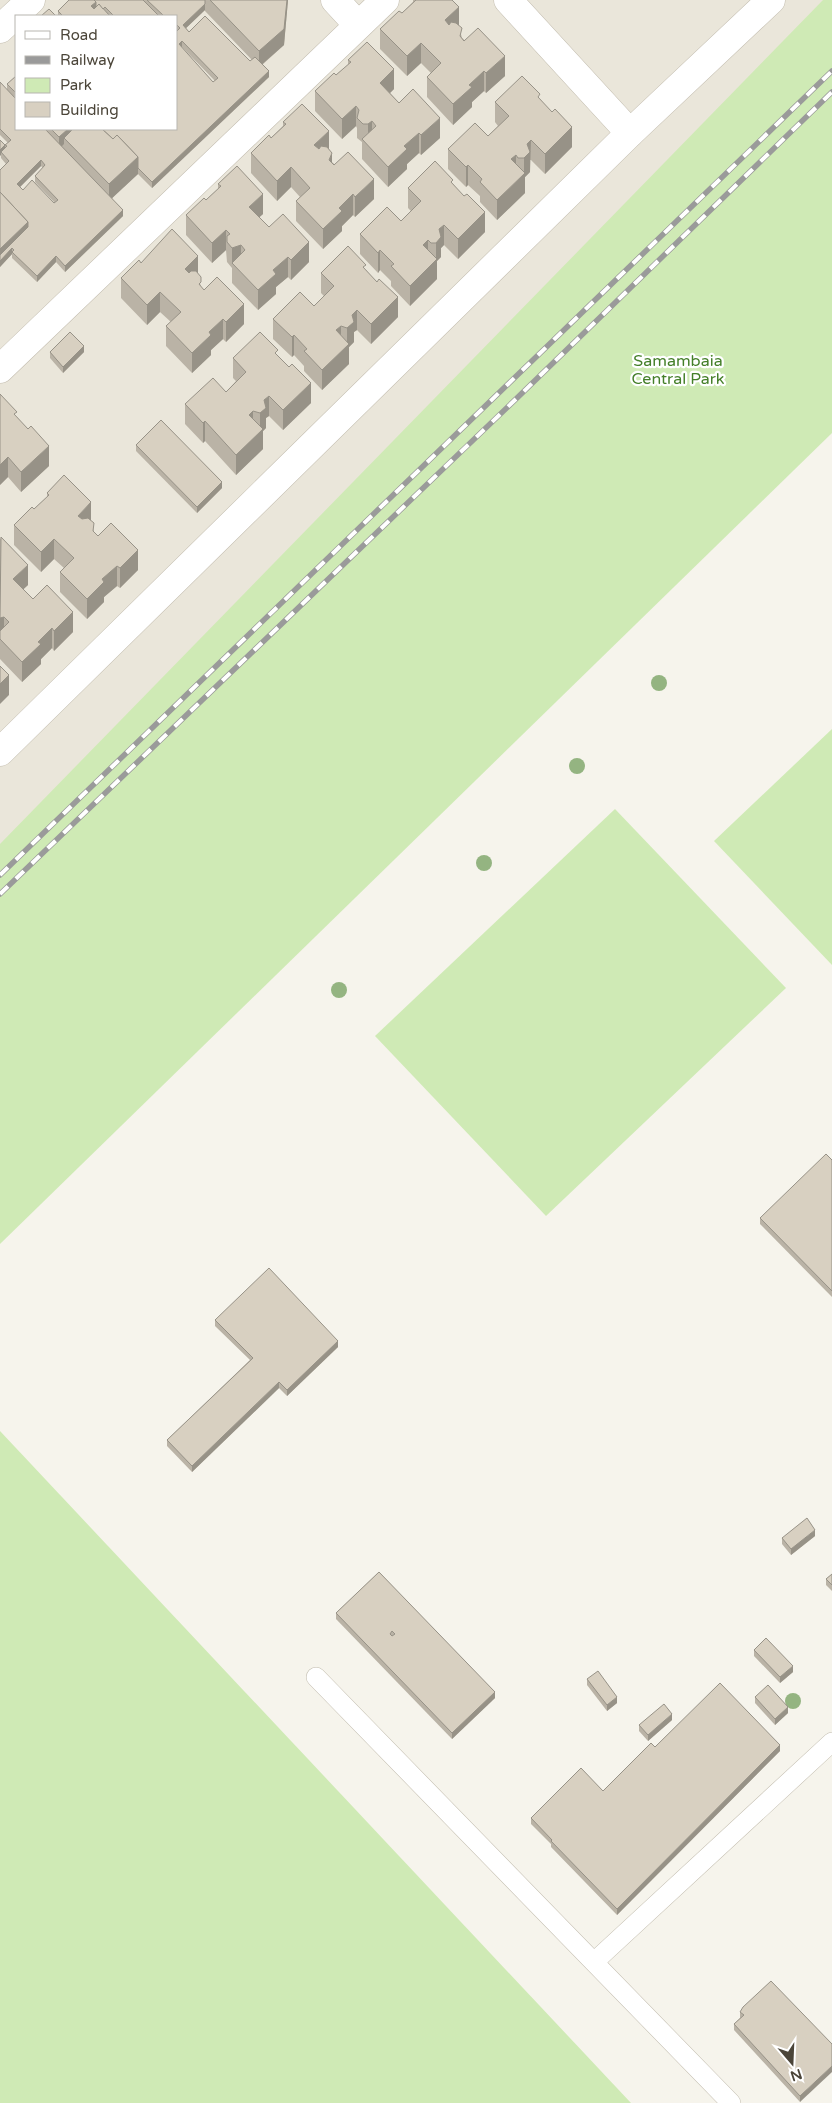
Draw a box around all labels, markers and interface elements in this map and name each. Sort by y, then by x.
legend [15,15,178,130]
text: Road [60,26,98,44]
text: Railway [60,51,115,69]
text: Park [60,76,92,94]
text: Building [60,101,119,119]
park label: Samambaia Central Park [631,351,725,389]
north arrow [767,2038,817,2088]
text: N [788,2065,804,2085]

